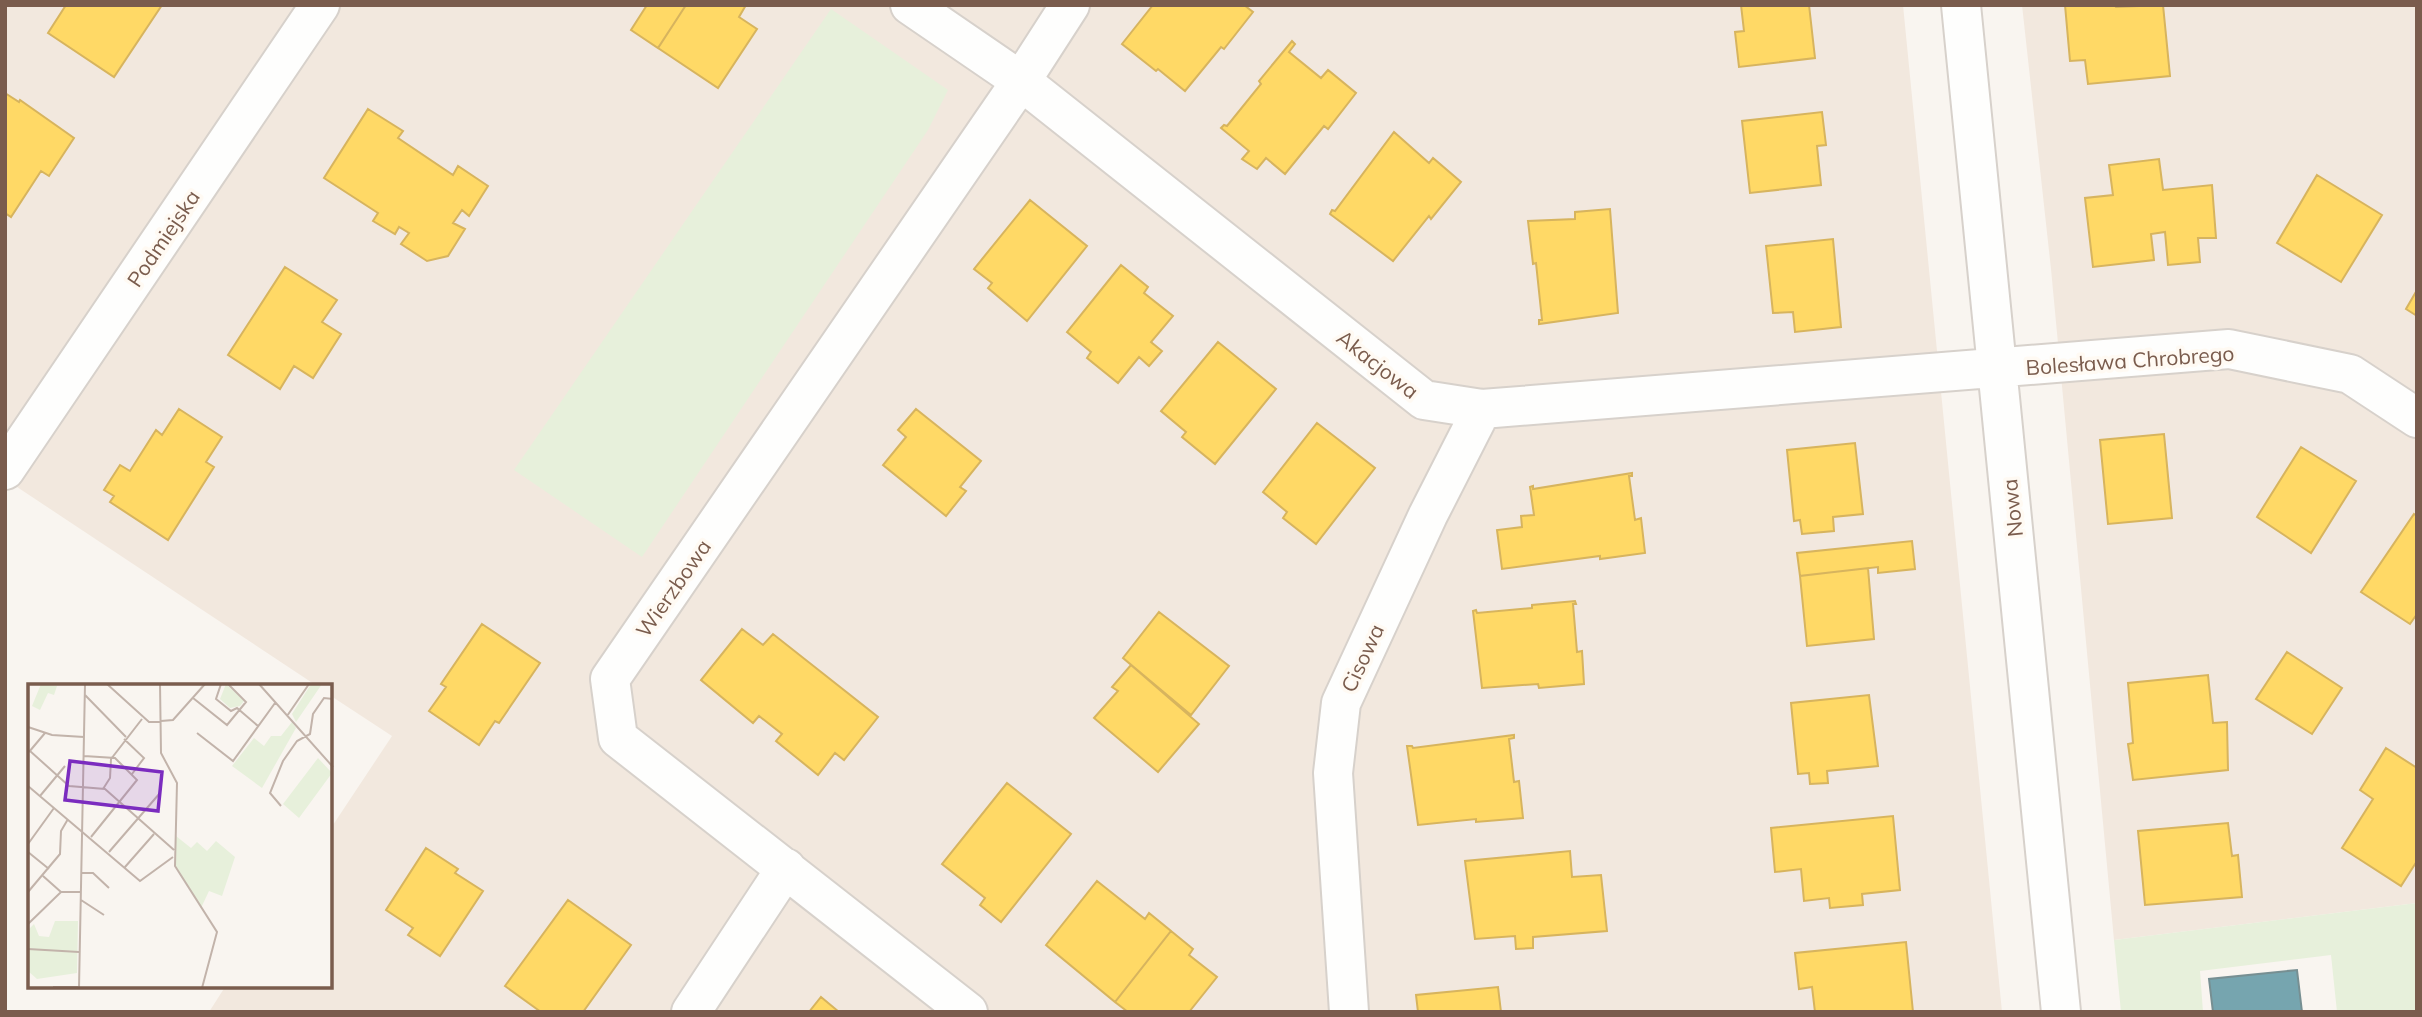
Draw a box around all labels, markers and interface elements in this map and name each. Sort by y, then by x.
street label: Podmiejska [121,185,205,291]
street label: Akacjowa [1332,324,1424,404]
street label: Bolesława Chrobrego [2025,340,2235,380]
street label: Nowa [1996,478,2028,538]
street label: Wierzbowa [630,534,716,642]
street label: Cisowa [1335,620,1389,696]
inset map [28,684,332,989]

